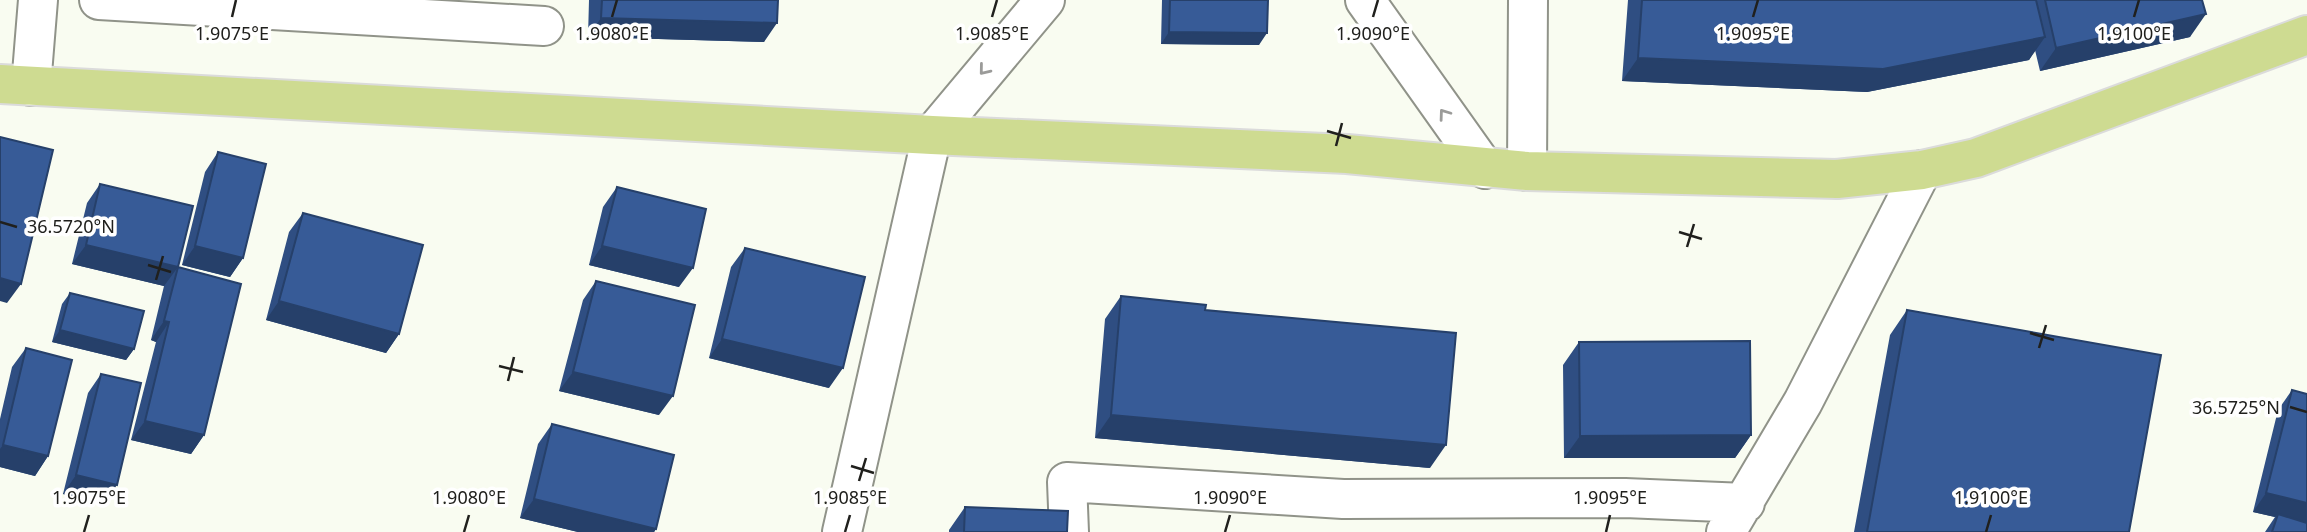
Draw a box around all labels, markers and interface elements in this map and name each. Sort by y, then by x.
text: 1.9075°E [195,21,269,45]
text: 1.9080°E [575,21,649,45]
text: 1.9085°E [955,21,1029,45]
text: 1.9090°E [1336,21,1410,45]
text: 1.9095°E [1716,21,1790,45]
text: 1.9100°E [2097,21,2171,45]
one-way arrow [980,63,993,75]
one-way arrow [1439,109,1452,122]
text: 36.5720°N [27,214,115,238]
text: 36.5725°N [2192,395,2280,419]
text: 1.9075°E [52,485,126,509]
text: 1.9080°E [432,485,506,509]
text: 1.9085°E [813,485,887,509]
text: 1.9090°E [1193,485,1267,509]
text: 1.9095°E [1573,485,1647,509]
text: 1.9100°E [1954,485,2028,509]

